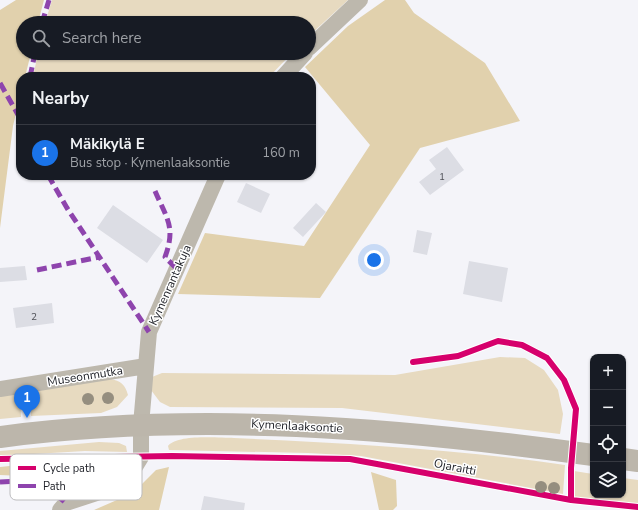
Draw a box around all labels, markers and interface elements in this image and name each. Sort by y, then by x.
search box [16,16,316,60]
icon: search [30,27,52,49]
text: Search here [62,28,142,48]
text: Nearby [32,87,89,110]
text: Mäkikylä E [70,134,145,154]
text: 1 [41,144,49,162]
text: 160 m [262,144,300,162]
text: Bus stop · Kymenlaaksontie [70,154,230,172]
house number: 1 [439,170,445,184]
street label: Kymenrantakuja [145,242,195,328]
your location [364,250,384,270]
house number: 2 [31,310,37,324]
map controls [590,354,626,498]
button: + [590,354,626,390]
street label: Museonmutka [46,362,124,390]
pin: 1 [14,385,40,418]
button: − [590,390,626,426]
street label: Kymenlaaksontie [251,416,343,436]
button: locate [590,426,626,462]
legend [10,454,142,500]
street label: Ojaraitti [432,455,478,479]
text: Cycle path [43,461,95,476]
button: layers [590,462,626,498]
text: Path [43,479,66,494]

